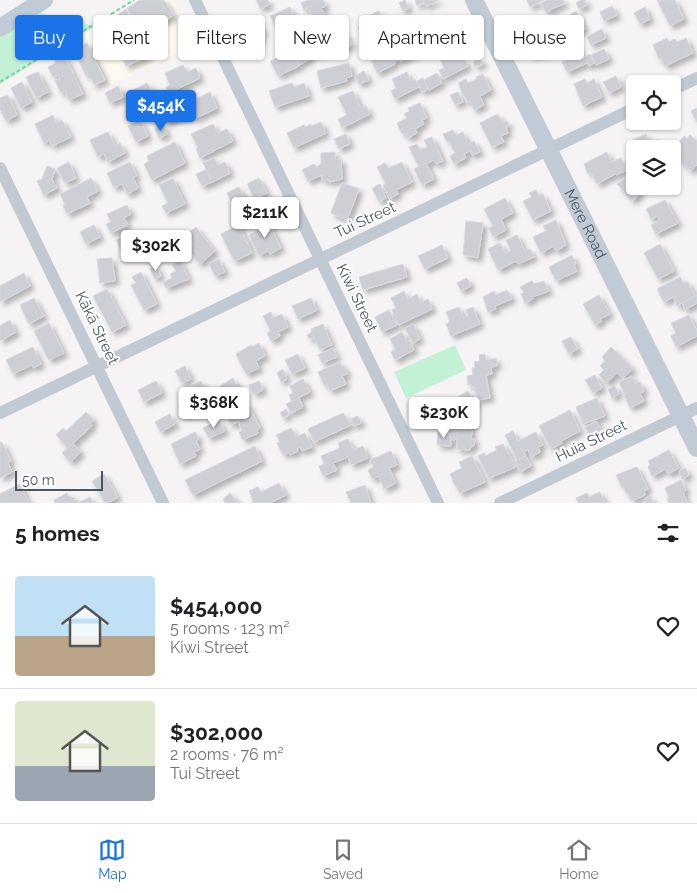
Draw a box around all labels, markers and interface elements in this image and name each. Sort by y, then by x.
chip: Buy [15,15,83,60]
chip: Rent [93,15,168,60]
chip: Filters [178,15,265,60]
chip: New [275,15,349,60]
chip: Apartment [359,15,484,60]
chip: House [494,15,584,60]
map controls [626,75,681,195]
button: locate [626,75,681,130]
pin: $454K [126,90,196,132]
text: $454K [137,96,185,115]
button: layers [626,140,681,195]
street label: Mere Road [561,186,610,262]
pin: $211K [230,196,300,239]
street label: Tui Street [332,198,398,242]
text: $211K [242,203,288,222]
pin: $302K [121,230,191,272]
text: $302K [132,236,180,255]
street label: Kiwi Street [333,261,381,335]
street label: Kākā Street [72,288,122,368]
pin: $368K [179,386,249,429]
text: $368K [189,393,239,412]
pin: $230K [409,396,479,439]
text: $230K [420,403,468,422]
street label: Huia Street [553,416,629,466]
scale bar [15,468,102,491]
text: 50 m [22,472,55,488]
icon: filters [654,519,682,547]
text: 5 homes [15,521,100,546]
text: $454,000 [170,594,262,619]
icon: home [55,596,115,656]
icon: heart [654,612,682,640]
text: 5 rooms · 123 m² [170,619,290,638]
text: Kiwi Street [170,638,249,657]
text: $302,000 [170,720,263,745]
icon: home [55,721,115,781]
icon: heart [654,737,682,765]
text: 2 rooms · 76 m² [170,745,284,764]
text: Tui Street [170,764,240,783]
tab: Map [98,836,127,882]
tab: Saved [323,836,363,882]
tab: Home [559,836,599,882]

